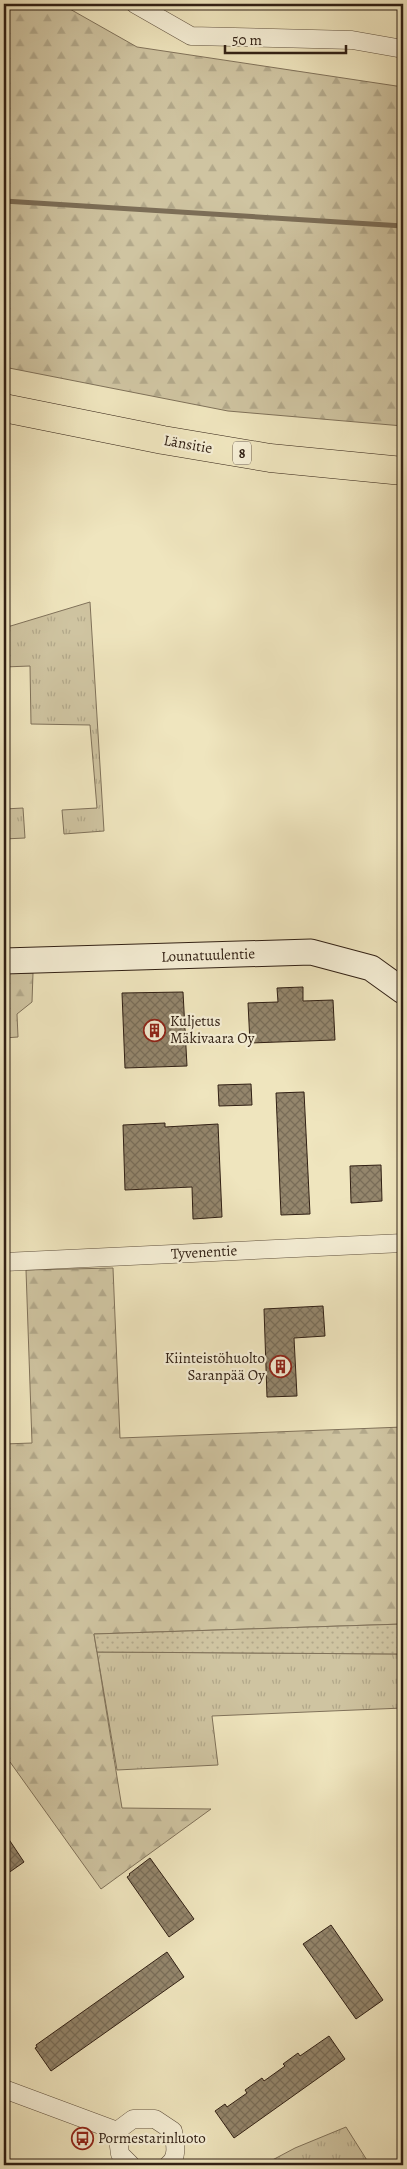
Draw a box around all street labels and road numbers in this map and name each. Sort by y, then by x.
street label: Länsitie [162,430,214,458]
road number: 8 [233,442,251,464]
street label: Lounatuulentie [161,943,256,967]
street label: Tyvenentie [170,1240,238,1264]

